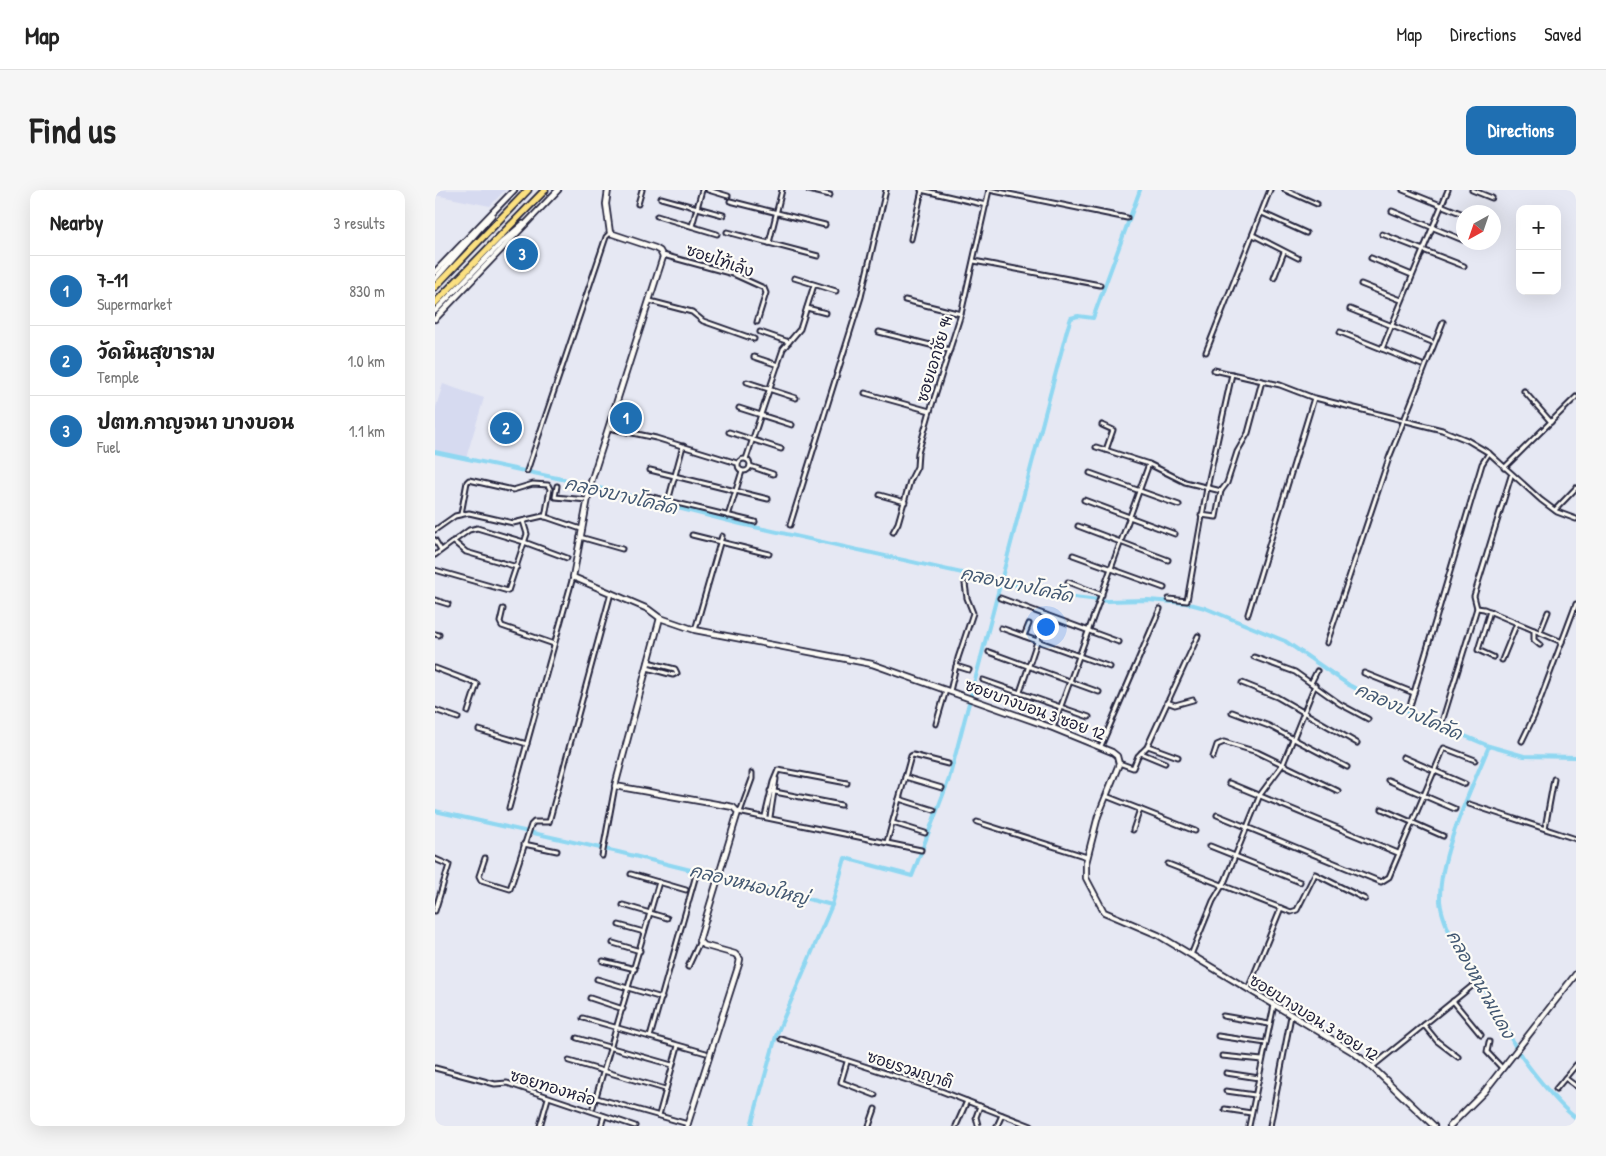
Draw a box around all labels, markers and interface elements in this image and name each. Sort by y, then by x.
text: Map [25,19,59,51]
text: Map [1397,22,1422,47]
text: Directions [1450,22,1516,47]
text: Saved [1544,22,1581,47]
button: Directions [1466,106,1576,155]
text: Find us [30,107,116,154]
north arrow [1456,205,1501,250]
map controls [1516,205,1561,295]
button: + [1516,205,1561,250]
text: Nearby [50,208,103,237]
text: 3 results [333,212,385,234]
pin: 3 [506,235,538,273]
street label: ซอยไท้เล้ง [683,238,757,282]
button: − [1516,250,1561,295]
text: 7-11 [97,267,128,293]
text: 1 [63,280,69,302]
text: 830 m [349,280,385,302]
text: Supermarket [97,293,172,315]
street label: ซอยเอกชัย 94 [910,313,958,405]
text: วัดนินสุขาราม [97,339,215,365]
text: 2 [62,350,70,372]
text: 1.0 km [347,350,385,372]
text: Temple [97,366,139,388]
pin: 1 [610,399,642,437]
text: ปตท.กาญจนา บางบอน [97,409,294,435]
pin: 2 [490,409,522,447]
text: 3 [62,420,70,442]
text: 1.1 km [349,420,385,442]
text: Fuel [97,436,120,458]
water label: คลองบางโคลัด [562,470,680,520]
water label: คลองบางโคลัด [958,560,1076,608]
your location [1033,614,1059,640]
street label: ซอยบางบอน 3 ซอย 12 [962,673,1109,745]
water label: คลองบางโคลัด [1352,676,1467,746]
water label: คลองหนองใหญ่ [687,857,814,911]
water label: คลองหนามแดง [1441,925,1522,1044]
street label: ซอยบางบอน 3 ซอย 12 [1245,968,1383,1066]
street label: ซอยรวมญาติ [864,1045,956,1093]
street label: ซอยทองหล่อ [507,1063,599,1111]

